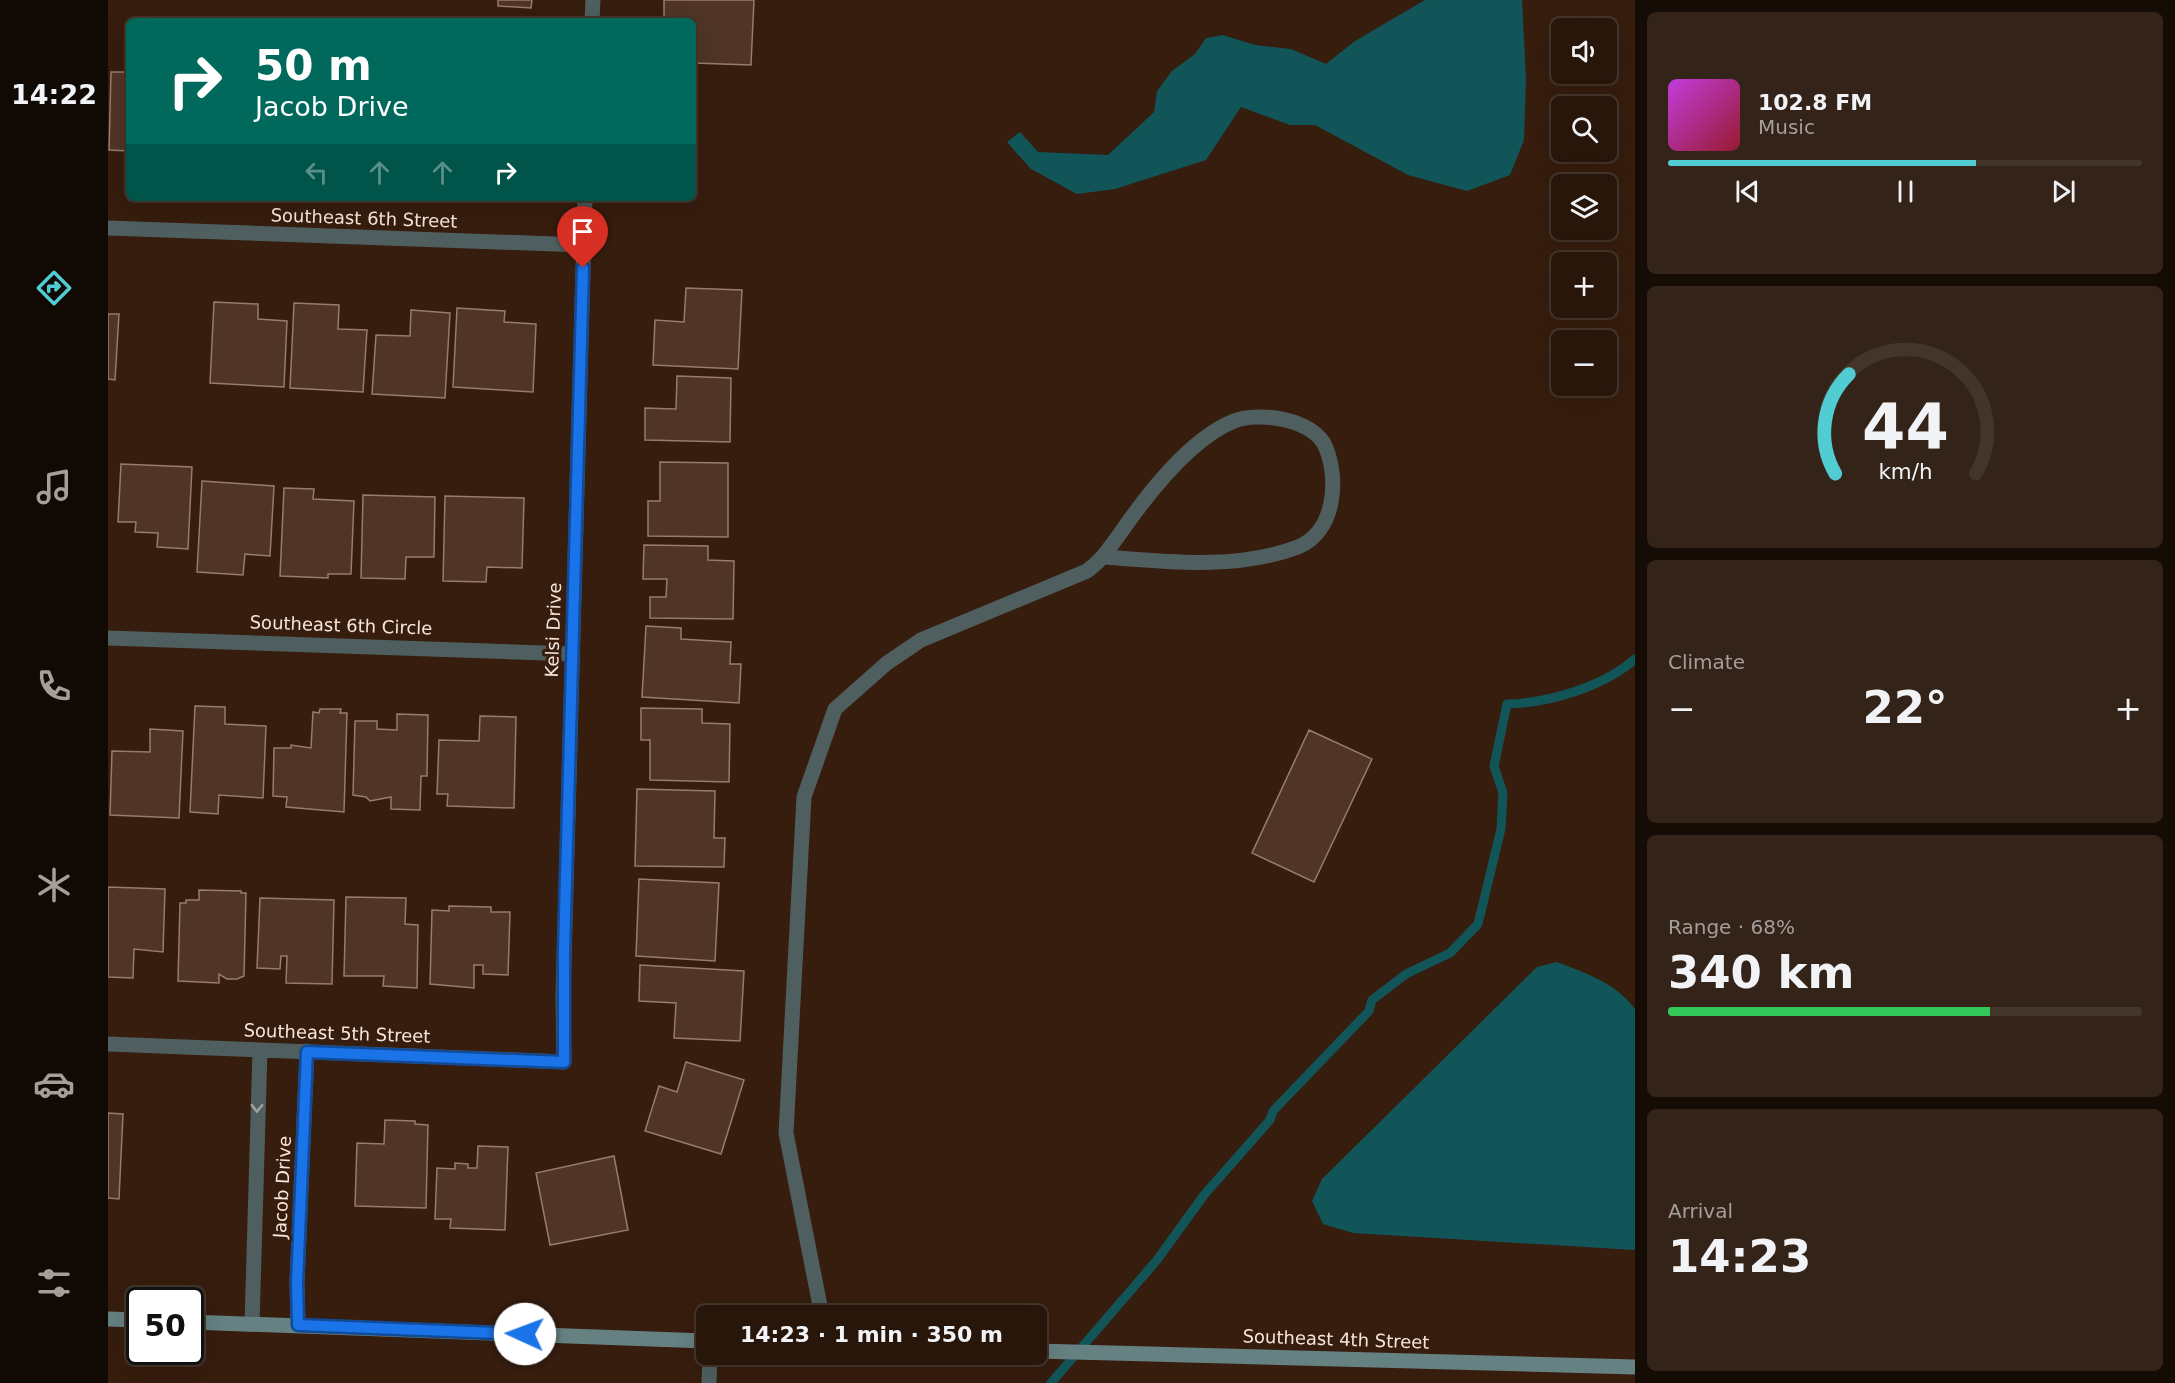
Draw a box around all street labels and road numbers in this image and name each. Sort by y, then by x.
street label: Southeast 6th Street [270,204,458,232]
street label: Kelsi Drive [541,582,565,678]
street label: Southeast 6th Circle [249,611,433,639]
street label: Southeast 5th Street [243,1019,431,1047]
street label: Jacob Drive [269,1135,295,1240]
street label: Southeast 4th Street [1242,1325,1430,1353]

